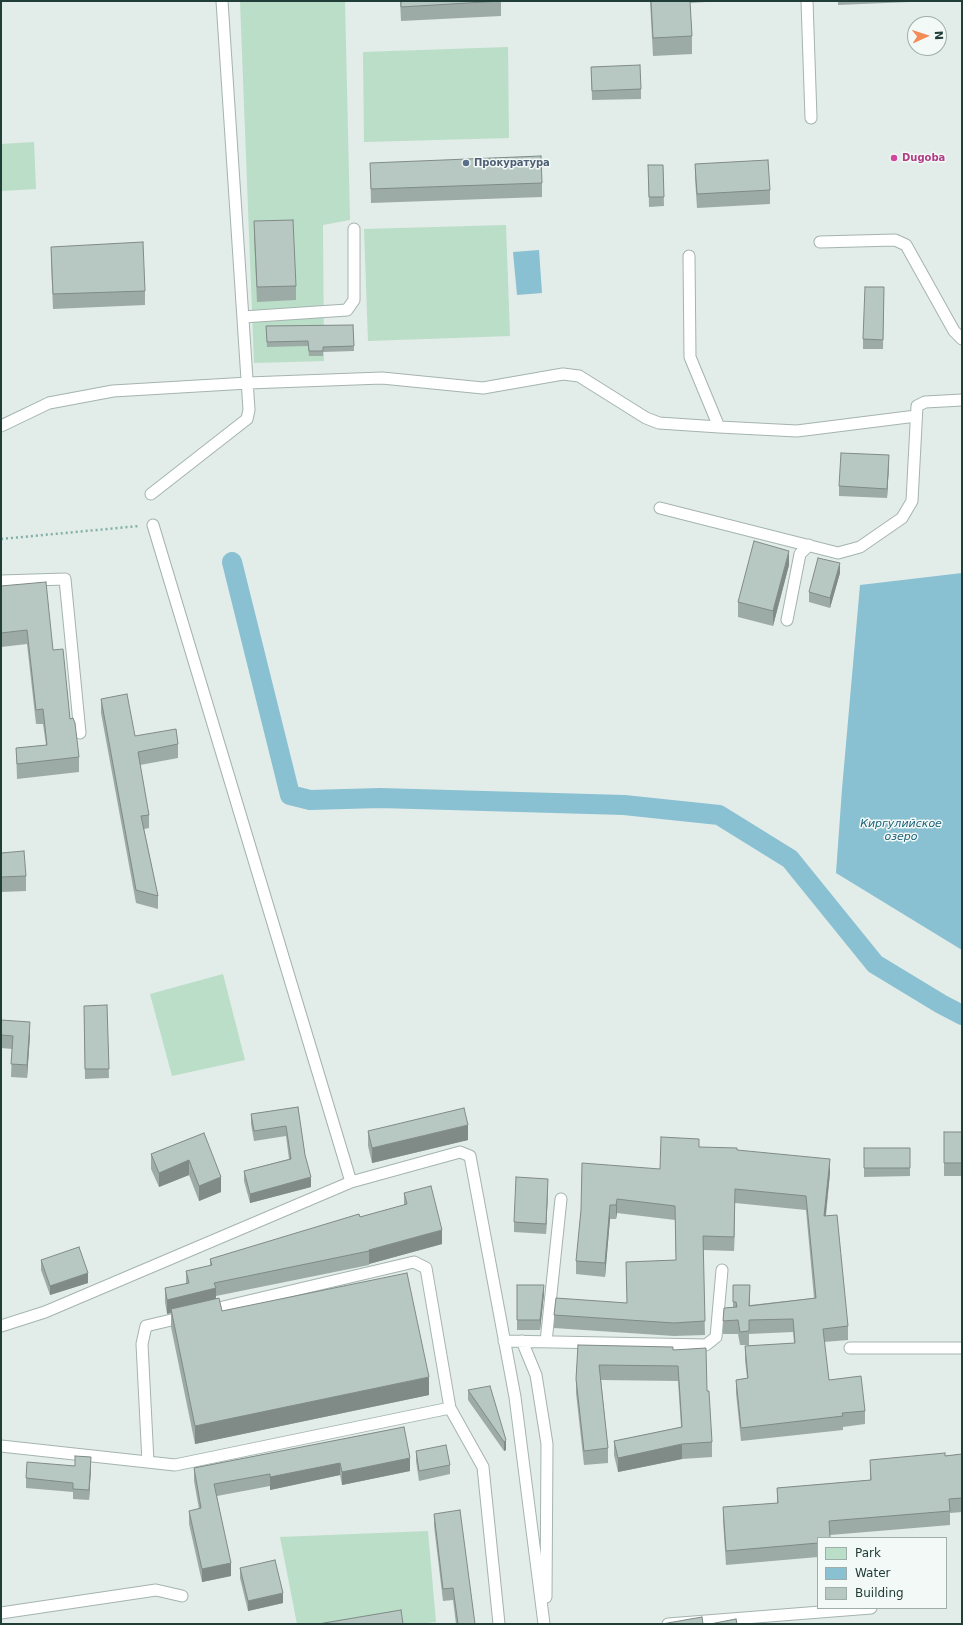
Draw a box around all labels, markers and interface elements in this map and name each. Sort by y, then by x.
north arrow [907,16,947,56]
text: N [932,30,945,40]
place label: Dugoba [902,152,945,164]
marker: Dugoba [889,153,899,163]
place label: Прокуратура [474,157,550,169]
marker: Прокуратура [461,158,471,168]
water label: Киргулийское озеро [860,817,942,843]
legend [817,1537,947,1609]
text: Park [855,1546,881,1560]
text: Water [855,1566,890,1580]
text: Building [855,1586,904,1600]

